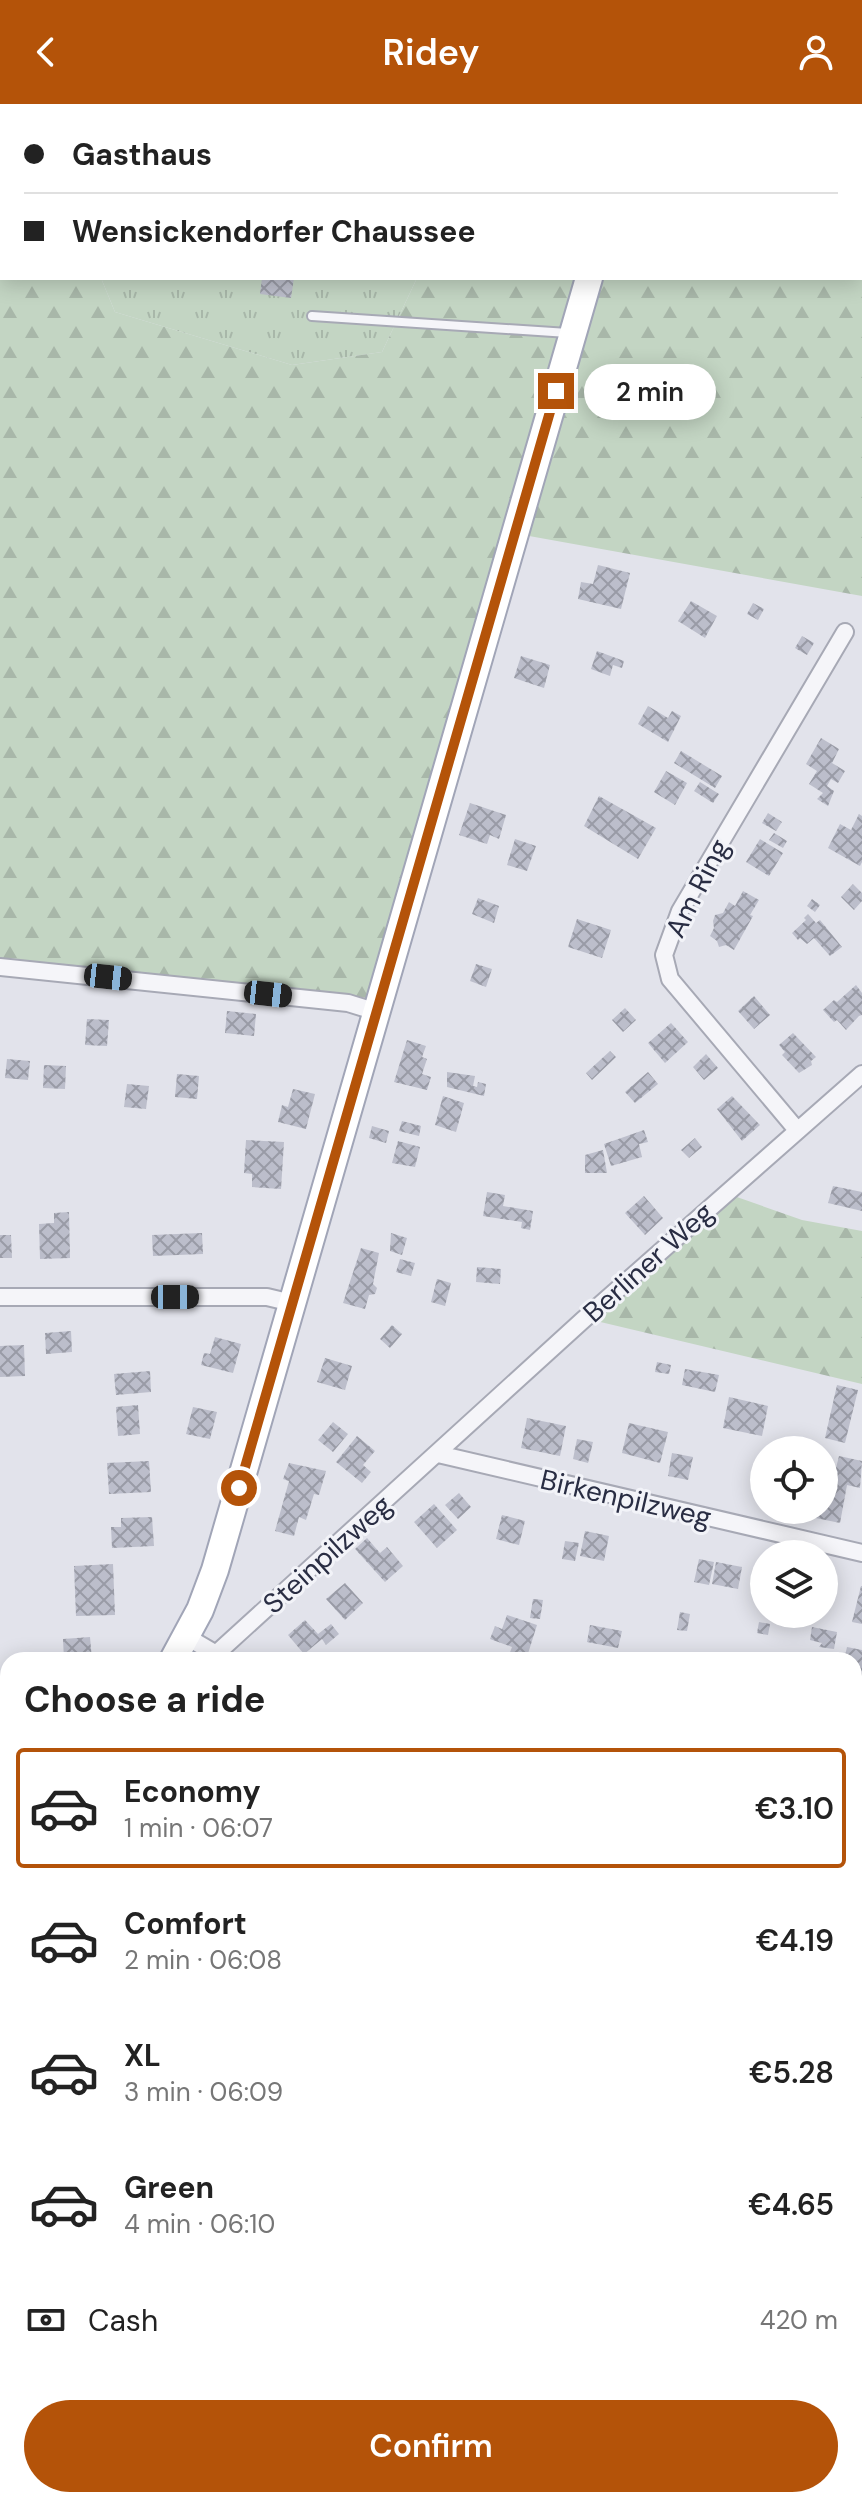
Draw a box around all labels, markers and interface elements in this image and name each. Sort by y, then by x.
text: Ridey [383,29,479,76]
icon: back [24,30,68,74]
icon: person [794,30,838,74]
text: Gasthaus [72,135,212,174]
text: Wensickendorfer Chaussee [72,212,475,251]
callout: 2 min [584,363,716,419]
route end [538,373,574,409]
text: 2 min [616,375,684,409]
street label: Am Ring [657,833,738,944]
car [83,963,133,991]
car [243,980,293,1008]
street label: Berliner Weg [575,1194,721,1331]
car [151,1285,199,1309]
map controls [750,1436,838,1628]
button: locate [750,1436,838,1524]
street label: Birkenpilzweg [537,1461,715,1536]
route start [221,1470,257,1506]
street label: Steinpilzweg [255,1487,400,1622]
button: layers [750,1540,838,1628]
text: Choose a ride [24,1676,265,1723]
icon: car [28,1772,100,1844]
text: Economy [124,1772,261,1811]
text: €3.10 [755,1789,834,1828]
text: 1 min · 06:07 [124,1811,273,1845]
icon: car [28,1904,100,1976]
text: Comfort [124,1904,247,1943]
text: €4.19 [756,1921,834,1960]
text: 2 min · 06:08 [124,1943,282,1977]
icon: car [28,2036,100,2108]
text: XL [124,2036,161,2075]
text: €5.28 [749,2053,834,2092]
text: 3 min · 06:09 [124,2075,283,2109]
icon: car [28,2168,100,2240]
text: Green [124,2168,214,2207]
text: €4.65 [748,2185,834,2224]
text: 4 min · 06:10 [124,2207,275,2241]
icon: cash [24,2298,68,2342]
text: Cash [88,2301,158,2340]
text: 420 m [760,2303,838,2337]
button: Confirm [24,2400,838,2492]

